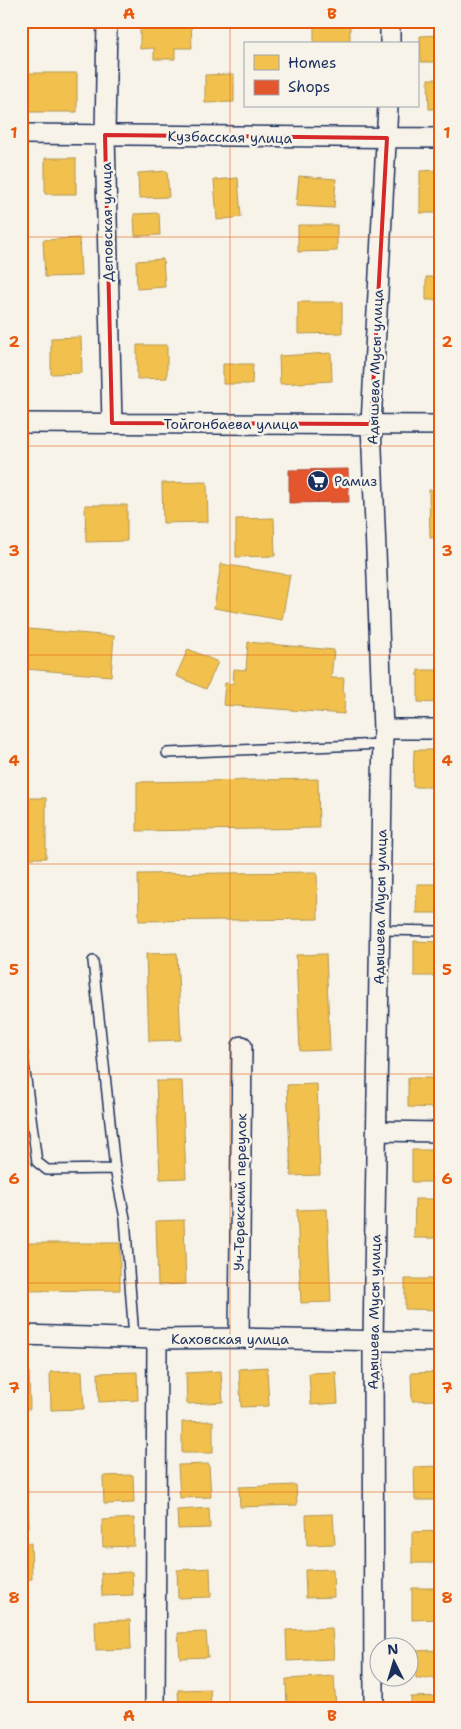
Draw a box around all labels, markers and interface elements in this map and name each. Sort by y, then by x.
text: A [123,3,135,24]
text: B [327,3,337,24]
legend [244,42,418,108]
text: Homes [288,53,336,73]
text: Shops [288,77,330,97]
text: 1 [10,122,18,143]
text: 1 [443,122,451,143]
street label: Кузбасская улица [168,127,293,147]
street label: Деповская улица [97,162,117,282]
street label: Адышева Мусы улица [363,289,387,445]
text: 2 [8,331,20,352]
text: 2 [441,331,453,352]
street label: Тойгонбаева улица [164,415,299,433]
supermarket icon: Рамиз [306,469,330,493]
place label: Рамиз [334,472,377,490]
text: 3 [8,540,20,561]
text: 3 [441,540,453,561]
text: 4 [8,750,20,771]
text: 4 [441,750,453,771]
street label: Адышева Мусы улица [370,829,390,985]
text: 5 [9,959,19,980]
text: 5 [442,959,452,980]
street label: Уч-Терекский переулок [230,1112,250,1271]
text: 6 [8,1168,20,1189]
text: 6 [441,1168,453,1189]
street label: Адышева Мусы улица [364,1234,384,1390]
street label: Каховская улица [171,1330,289,1348]
text: 7 [8,1377,20,1398]
text: 7 [441,1377,453,1398]
text: 8 [8,1587,20,1608]
text: 8 [441,1587,453,1608]
north arrow [368,1636,418,1686]
text: N [387,1640,399,1658]
text: A [123,1705,135,1726]
text: B [327,1705,337,1726]

